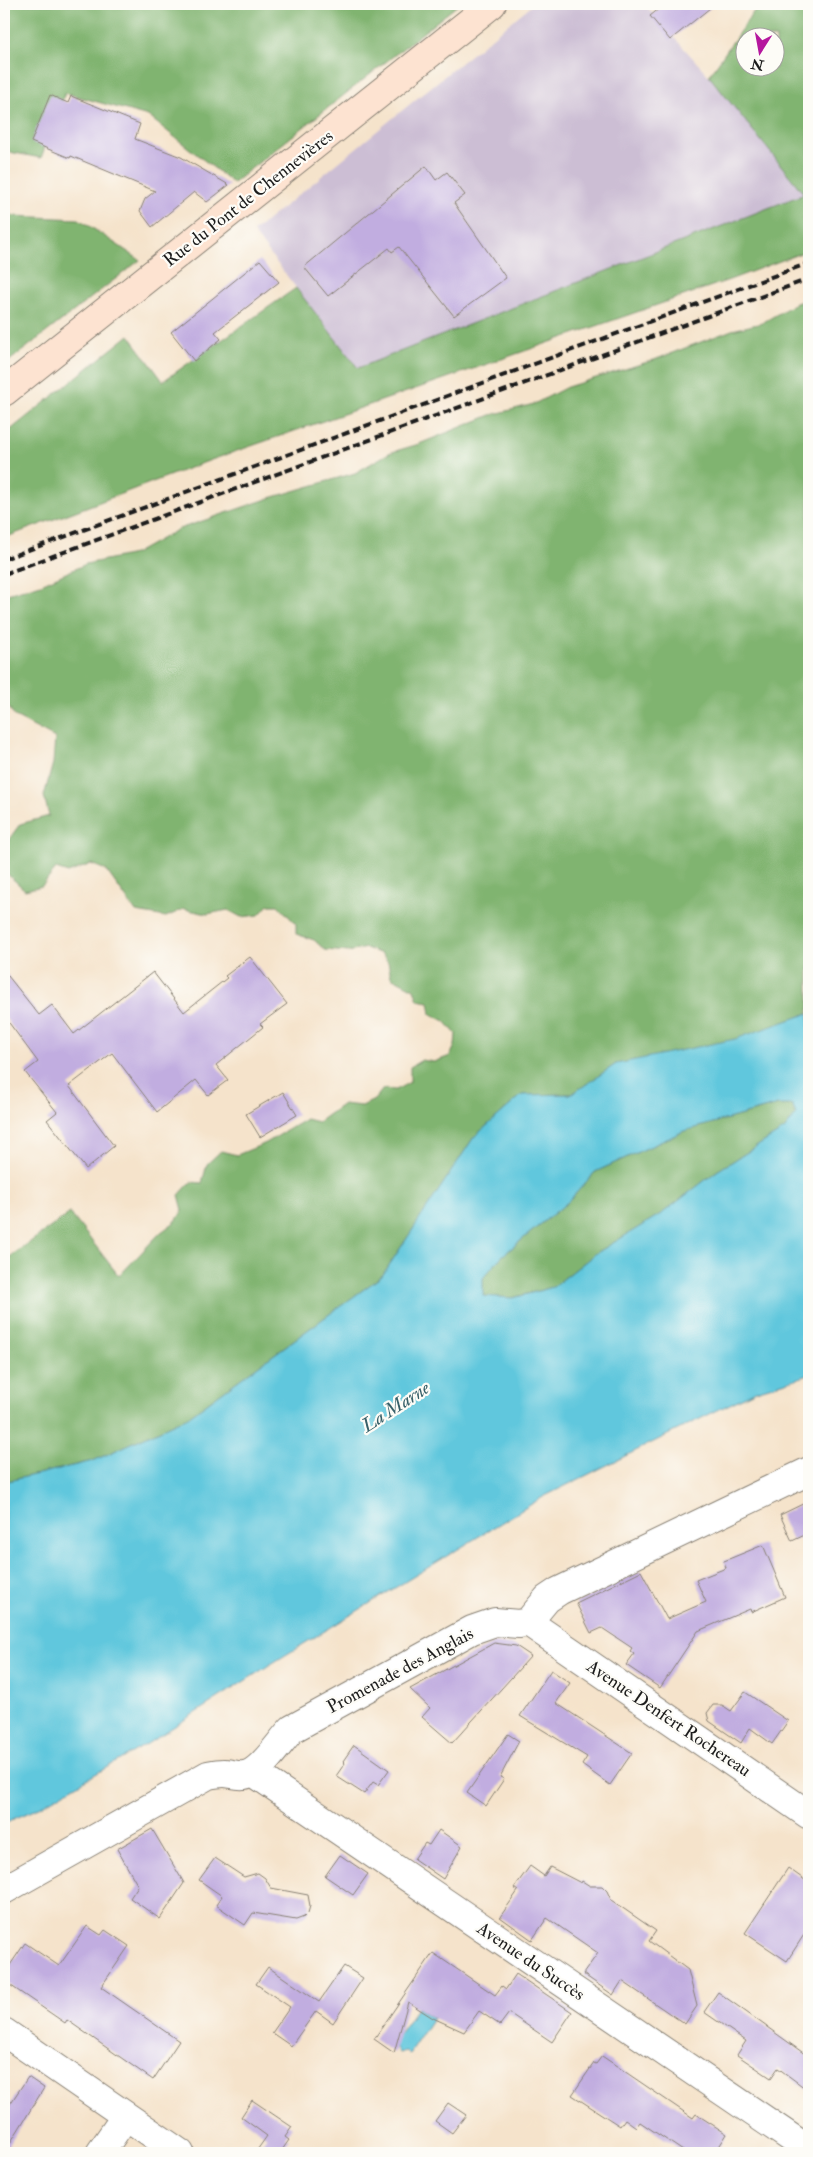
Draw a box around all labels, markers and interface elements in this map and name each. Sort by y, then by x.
north arrow [736,28,786,78]
text: N [749,55,766,74]
street label: Rue du Pont de Chennevières [159,125,338,272]
water label: La Marne [356,1376,435,1438]
street label: Promenade des Anglais [323,1622,478,1719]
street label: Avenue Denfert Rochereau [581,1654,755,1782]
street label: Avenue du Succès [472,1916,589,2006]

